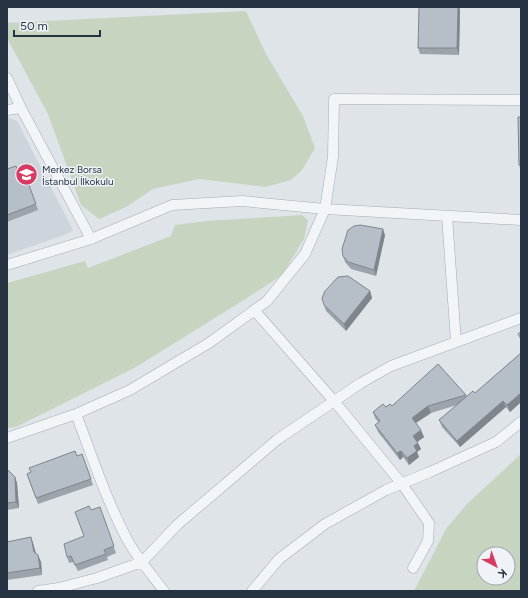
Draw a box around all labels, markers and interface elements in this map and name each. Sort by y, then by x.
scale bar [14,12,100,38]
text: 50 m [20,19,48,33]
school or university icon: Merkez Borsa İstanbul İlkokulu [13,162,39,188]
place label: Merkez Borsa İstanbul İlkokulu [42,163,114,188]
north arrow [476,546,516,586]
text: K [495,566,509,581]

